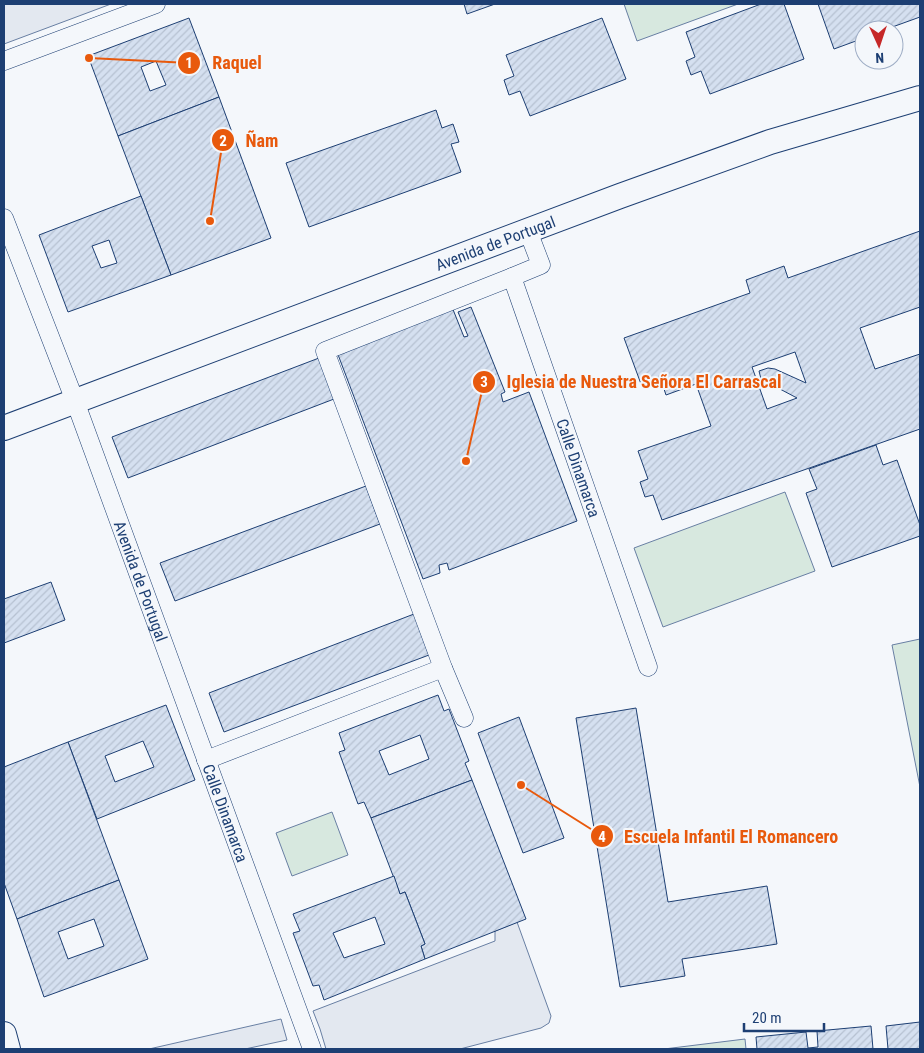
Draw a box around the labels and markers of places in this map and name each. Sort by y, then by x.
callout: Raquel [177,47,271,80]
callout: Ñam [211,124,289,157]
callout: Iglesia de Nuestra Señora El Carrascal [471,365,791,398]
callout: Escuela Infantil El Romancero [589,820,848,853]

